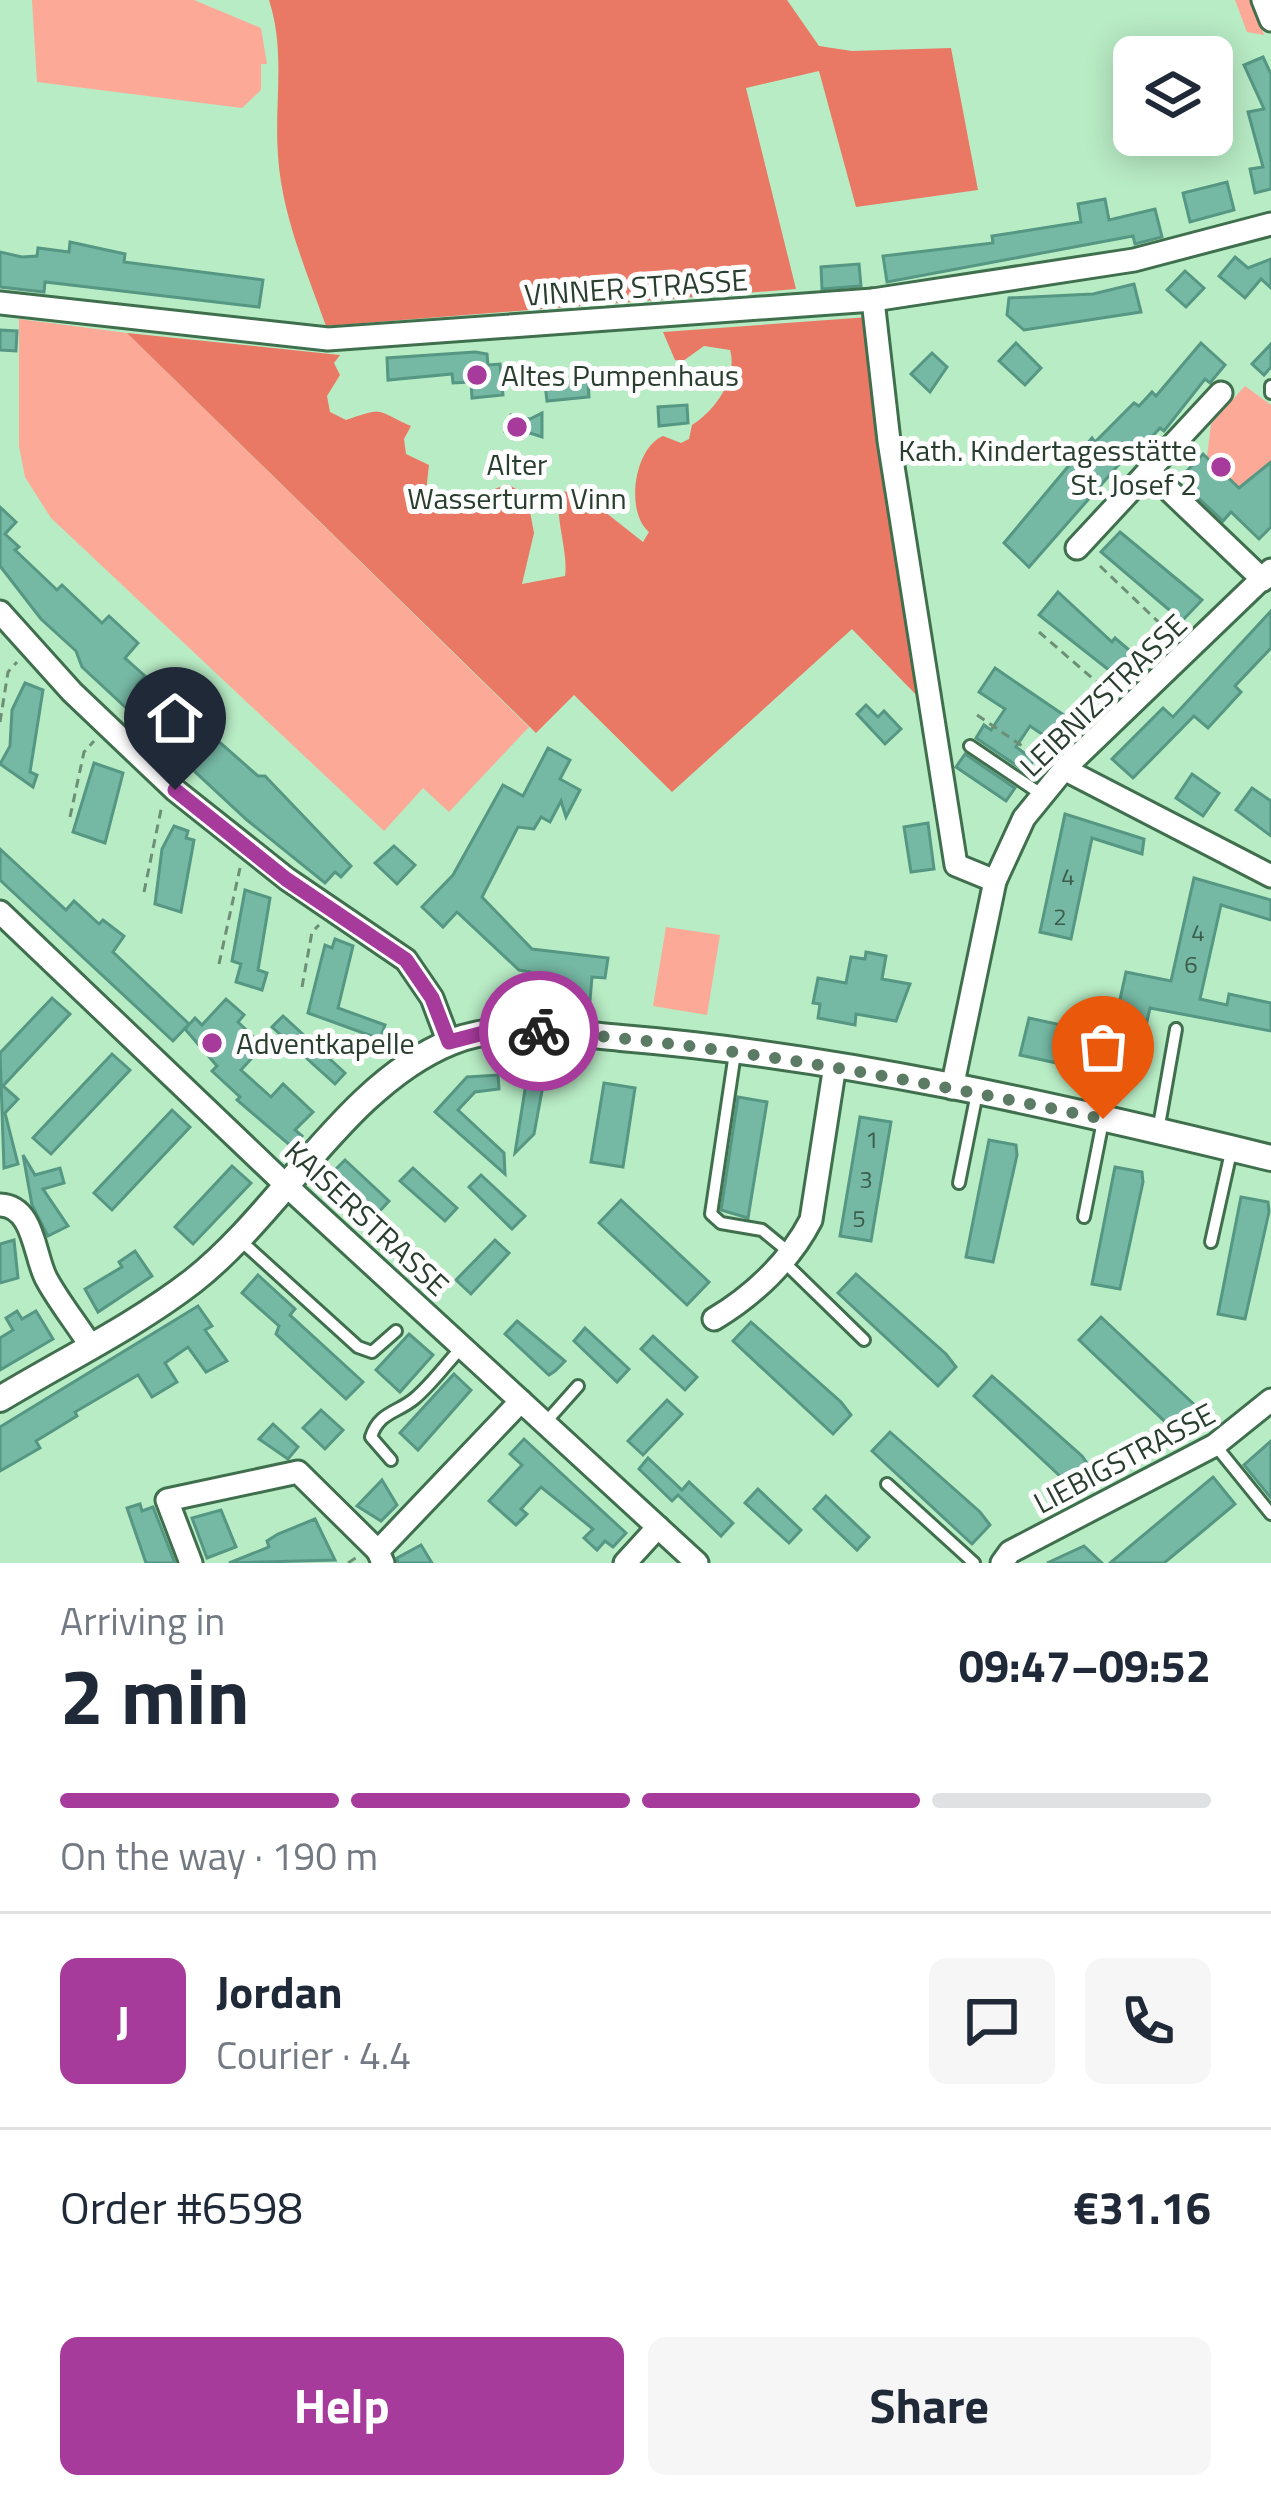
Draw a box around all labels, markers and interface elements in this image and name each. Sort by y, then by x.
map controls [1113,36,1233,156]
button: layers [1113,36,1233,156]
street label: VINNER STRASSE [523,256,749,318]
place label: Altes Pumpenhaus [501,352,739,398]
marker: Altes Pumpenhaus [464,362,490,388]
marker: Alter Wasserturm Vinn [504,414,530,440]
place label: Kath. Kindertagesstätte St. Josef 2 [898,427,1197,507]
place label: Alter Wasserturm Vinn [407,441,627,521]
marker: Kath. Kindertagesstätte St. Josef 2 [1208,454,1234,480]
street label: LEIBNIZSTRASSE [1009,603,1197,787]
pin [124,667,226,790]
icon: home [142,685,208,751]
house number: 4 [1061,858,1075,894]
house number: 2 [1053,898,1067,934]
house number: 4 [1191,914,1205,950]
house number: 6 [1184,946,1198,982]
courier [479,971,599,1091]
pin [1052,996,1154,1119]
icon: bike [506,998,572,1064]
icon: bag [1070,1014,1136,1080]
place label: Adventkapelle [236,1020,415,1066]
marker: Adventkapelle [199,1030,225,1056]
house number: 1 [865,1121,879,1157]
street label: KAISERSTRASSE [274,1129,460,1307]
house number: 3 [859,1161,873,1197]
house number: 5 [852,1200,866,1236]
street label: LIEBIGSTRASSE [1025,1391,1223,1525]
text: Arriving in [60,1591,225,1650]
text: 09:47–09:52 [959,1631,1211,1699]
text: 2 min [60,1636,250,1754]
text: On the way · 190 m [60,1826,378,1885]
text: Jordan [216,1957,343,2025]
button: chat [929,1958,1055,2084]
button: phone [1085,1958,1211,2084]
text: J [116,1987,130,2055]
text: Courier · 4.4 [216,2025,411,2084]
text: Order #6598 [60,2173,303,2241]
text: €31.16 [1073,2173,1211,2241]
button: Help [60,2337,624,2475]
button: Share [648,2337,1211,2475]

